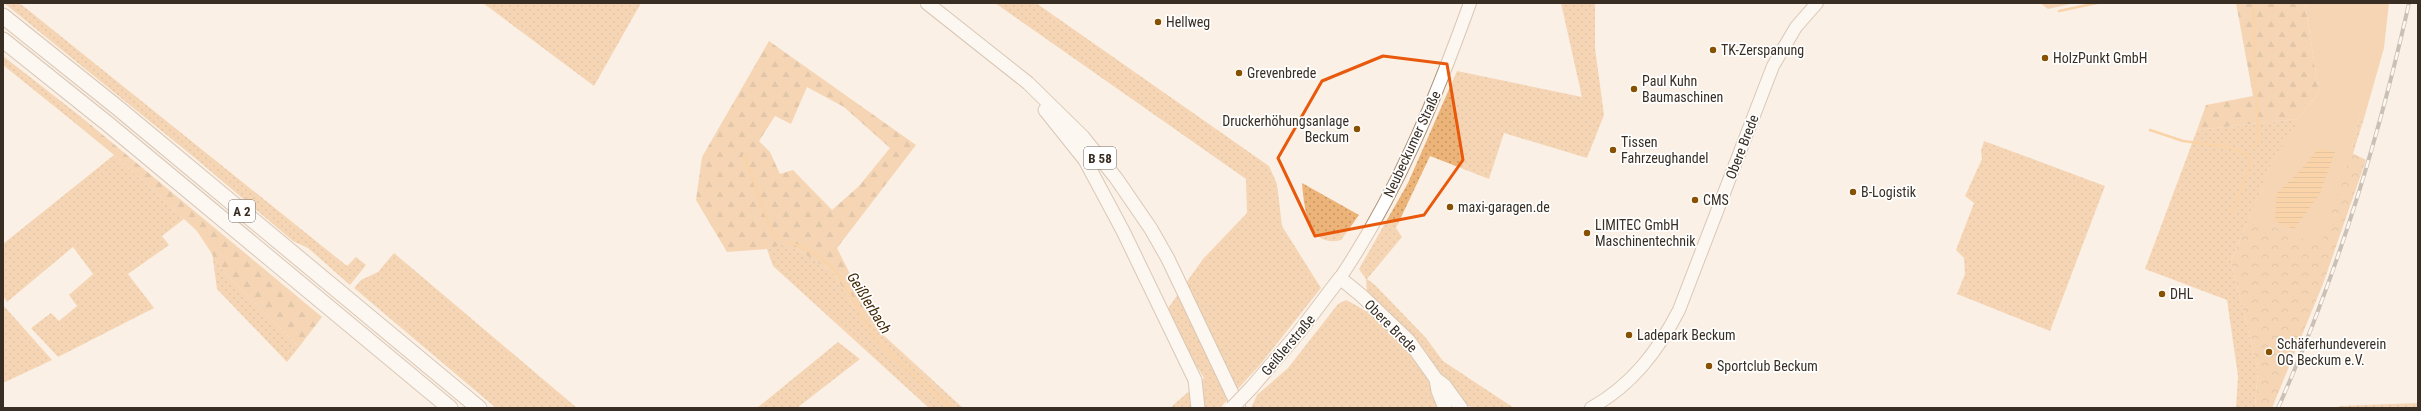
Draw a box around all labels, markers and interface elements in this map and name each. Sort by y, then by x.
place label: Hellweg [1166,14,1210,30]
marker: Hellweg [1153,17,1163,27]
place label: TK-Zerspanung [1721,42,1804,58]
marker: TK-Zerspanung [1708,45,1718,55]
place label: HolzPunkt GmbH [2053,50,2147,66]
marker: HolzPunkt GmbH [2040,53,2050,63]
place label: Grevenbrede [1247,65,1317,81]
marker: Grevenbrede [1234,68,1244,78]
place label: Paul Kuhn Baumaschinen [1642,73,1723,105]
marker: Paul Kuhn Baumaschinen [1629,84,1639,94]
street label: Neubeckumer Straße [1380,88,1444,200]
street label: Obere Brede [1722,112,1762,181]
place label: Druckerhöhungsanlage Beckum [1222,113,1349,145]
marker: Druckerhöhungsanlage Beckum [1352,124,1362,134]
place label: Tissen Fahrzeughandel [1621,134,1708,166]
marker: Tissen Fahrzeughandel [1608,145,1618,155]
road number: B 58 [1084,147,1116,169]
place label: B-Logistik [1861,184,1917,200]
marker: B-Logistik [1848,187,1858,197]
place label: CMS [1703,192,1729,208]
marker: CMS [1690,195,1700,205]
place label: maxi-garagen.de [1458,199,1550,215]
road number: A 2 [229,200,255,222]
marker: maxi-garagen.de [1445,202,1455,212]
place label: LIMITEC GmbH Maschinentechnik [1595,217,1696,249]
marker: LIMITEC GmbH Maschinentechnik [1582,228,1592,238]
water label: Geißlerbach [843,269,895,337]
place label: DHL [2170,286,2194,302]
marker: DHL [2157,289,2167,299]
street label: Obere Brede [1361,296,1421,356]
street label: Geißlerstraße [1258,311,1318,379]
place label: Ladepark Beckum [1637,327,1736,343]
marker: Ladepark Beckum [1624,330,1634,340]
place label: Schäferhundeverein OG Beckum e.V. [2277,336,2386,368]
marker: Schäferhundeverein OG Beckum e.V. [2264,347,2274,357]
place label: Sportclub Beckum [1717,358,1818,374]
marker: Sportclub Beckum [1704,361,1714,371]

